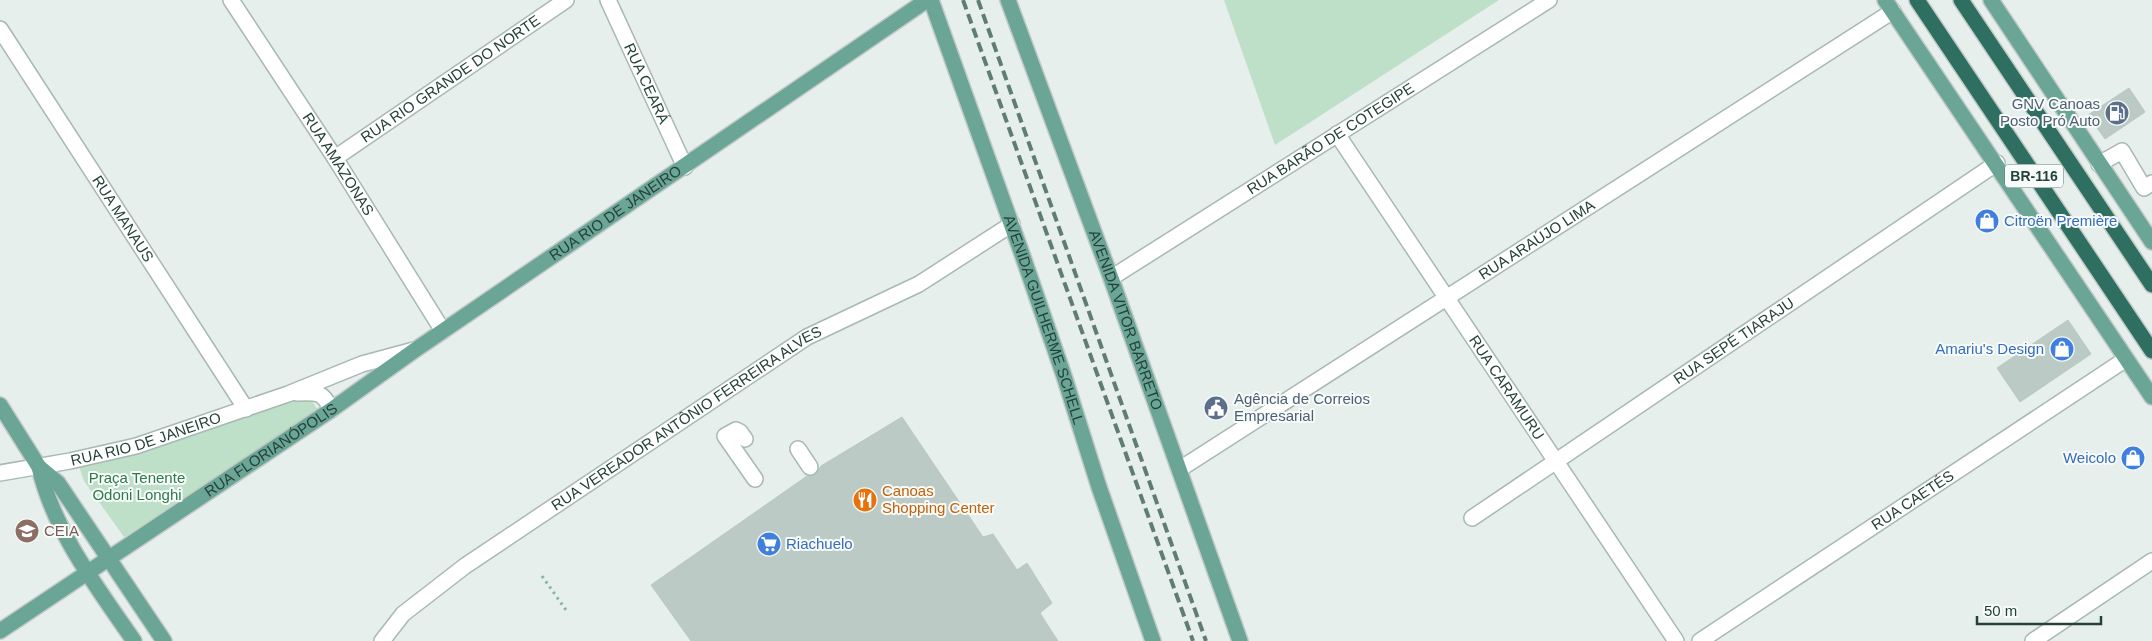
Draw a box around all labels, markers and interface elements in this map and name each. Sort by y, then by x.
street label: RUA RIO GRANDE DO NORTE [357,11,543,146]
street label: RUA CEARÁ [621,40,673,126]
street label: RUA BARÃO DE COTEGIPE [1244,79,1417,198]
place label: GNV Canoas Posto Pró Auto [2000,95,2100,129]
fuel station icon: GNV Canoas Posto Pró Auto [2104,100,2130,126]
street label: RUA AMAZONAS [300,109,378,218]
street label: RUA RIO DE JANEIRO [546,162,684,264]
road number: BR-116 [2005,165,2063,188]
street label: RUA MANAUS [89,172,157,265]
street label: RUA ARAÚJO LIMA [1475,196,1598,283]
shop icon: Citroën Première [1974,208,2000,234]
place label: Citroën Première [2004,212,2117,229]
street label: AVENIDA GUILHERME SCHELL [1001,213,1088,426]
street label: AVENIDA VITOR BARRETO [1086,227,1166,412]
street label: RUA SEPÉ TIARAJU [1670,294,1797,387]
street label: RUA VEREADOR ANTÔNIO FERREIRA ALVES [548,322,824,514]
street label: RUA CARAMURU [1466,332,1548,443]
shop icon: Amariu's Design [2049,336,2075,362]
place label: Amariu's Design [1935,340,2044,357]
place label: Agência de Correios Empresarial [1234,390,1370,424]
public building icon: Agência de Correios Empresarial [1203,395,1229,421]
street label: RUA FLORIANÓPOLIS [201,399,341,500]
street label: RUA RIO DE JANEIRO [69,409,223,469]
shop icon: Weicolo [2120,445,2146,471]
place label: Weicolo [2063,449,2116,466]
street label: RUA CAETÉS [1868,466,1957,533]
park label: Praça Tenente Odoni Longhi [89,469,185,503]
place label: Canoas Shopping Center [882,482,995,516]
restaurant icon: Canoas Shopping Center [852,487,878,513]
school or university icon: CEIA [14,518,40,544]
place label: CEIA [44,522,79,539]
supermarket icon: Riachuelo [756,531,782,557]
place label: Riachuelo [786,535,853,552]
scale bar [1977,594,2101,626]
text: 50 m [1984,602,2017,619]

